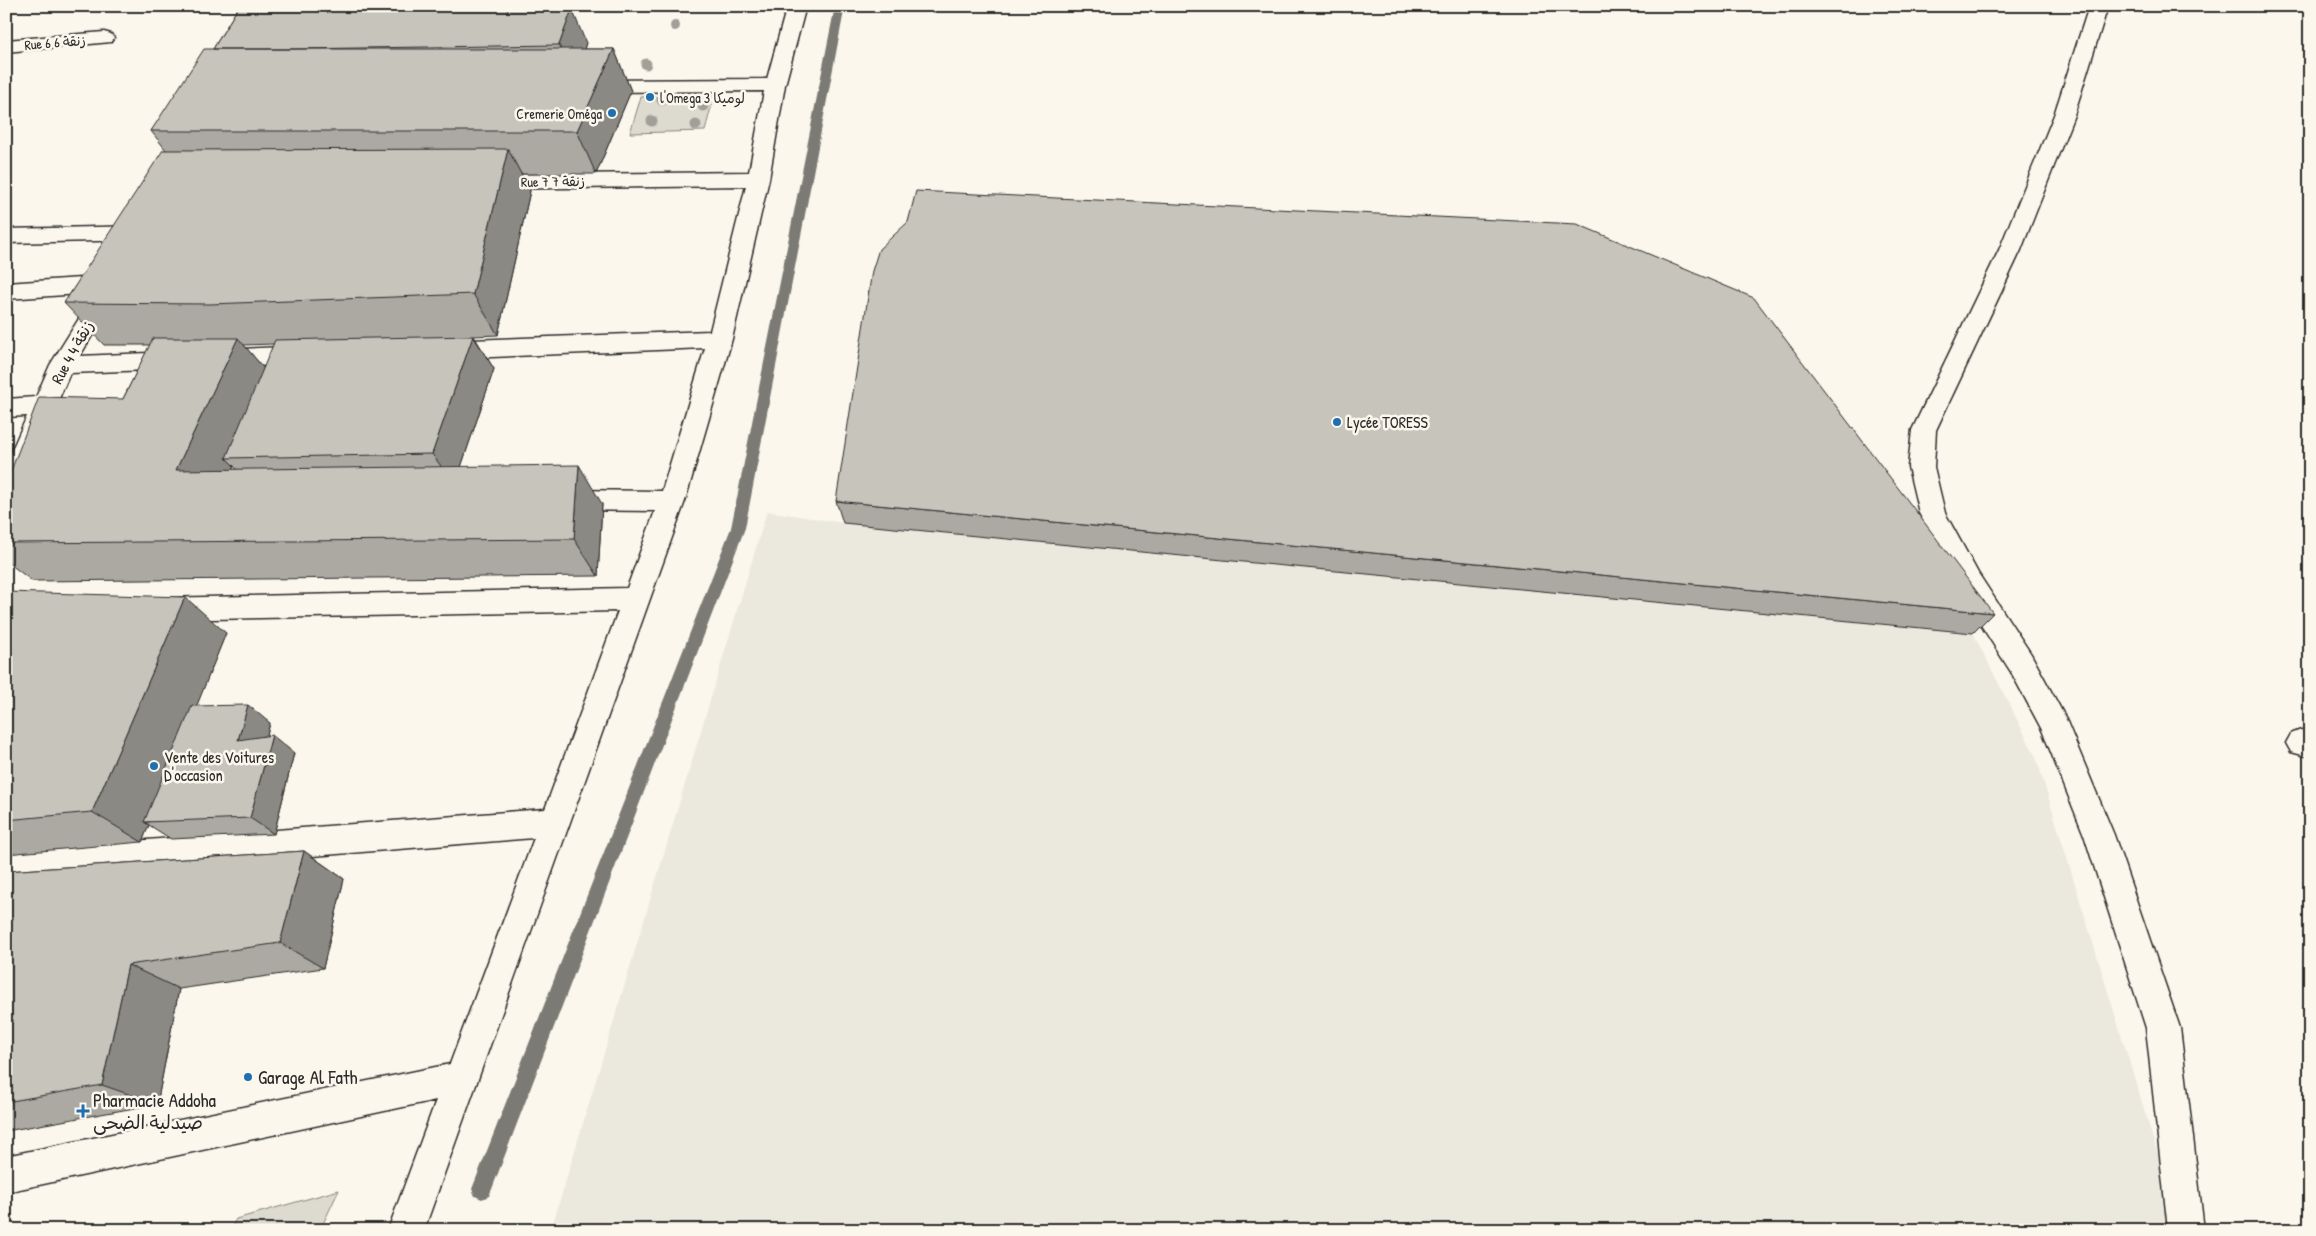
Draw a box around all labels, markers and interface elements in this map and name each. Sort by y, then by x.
street label: Rue 6 زنقة 6 [24,30,86,54]
place label: l'Omega 3 لوميكا [660,88,745,108]
marker: l'Omega 3 لوميكا [644,91,656,103]
place label: Cremerie Oméga [516,104,603,124]
marker: Cremerie Oméga [606,107,618,119]
street label: Rue 7 زنقة 7 [521,171,585,191]
street label: Rue 4 زنقة 4 [46,316,98,388]
place label: Lycée TORESS [1347,411,1428,433]
marker: Lycée TORESS [1331,416,1343,428]
place label: Vente des Voitures D'occasion [164,746,274,786]
marker: Vente des Voitures D'occasion [148,760,160,772]
place label: Garage Al Fath [258,1064,358,1090]
marker: Garage Al Fath [242,1071,254,1083]
place label: Pharmacie Addoha صيدلية الضحى [93,1087,217,1135]
marker: Pharmacie Addoha صيدلية الضحى [77,1105,89,1117]

